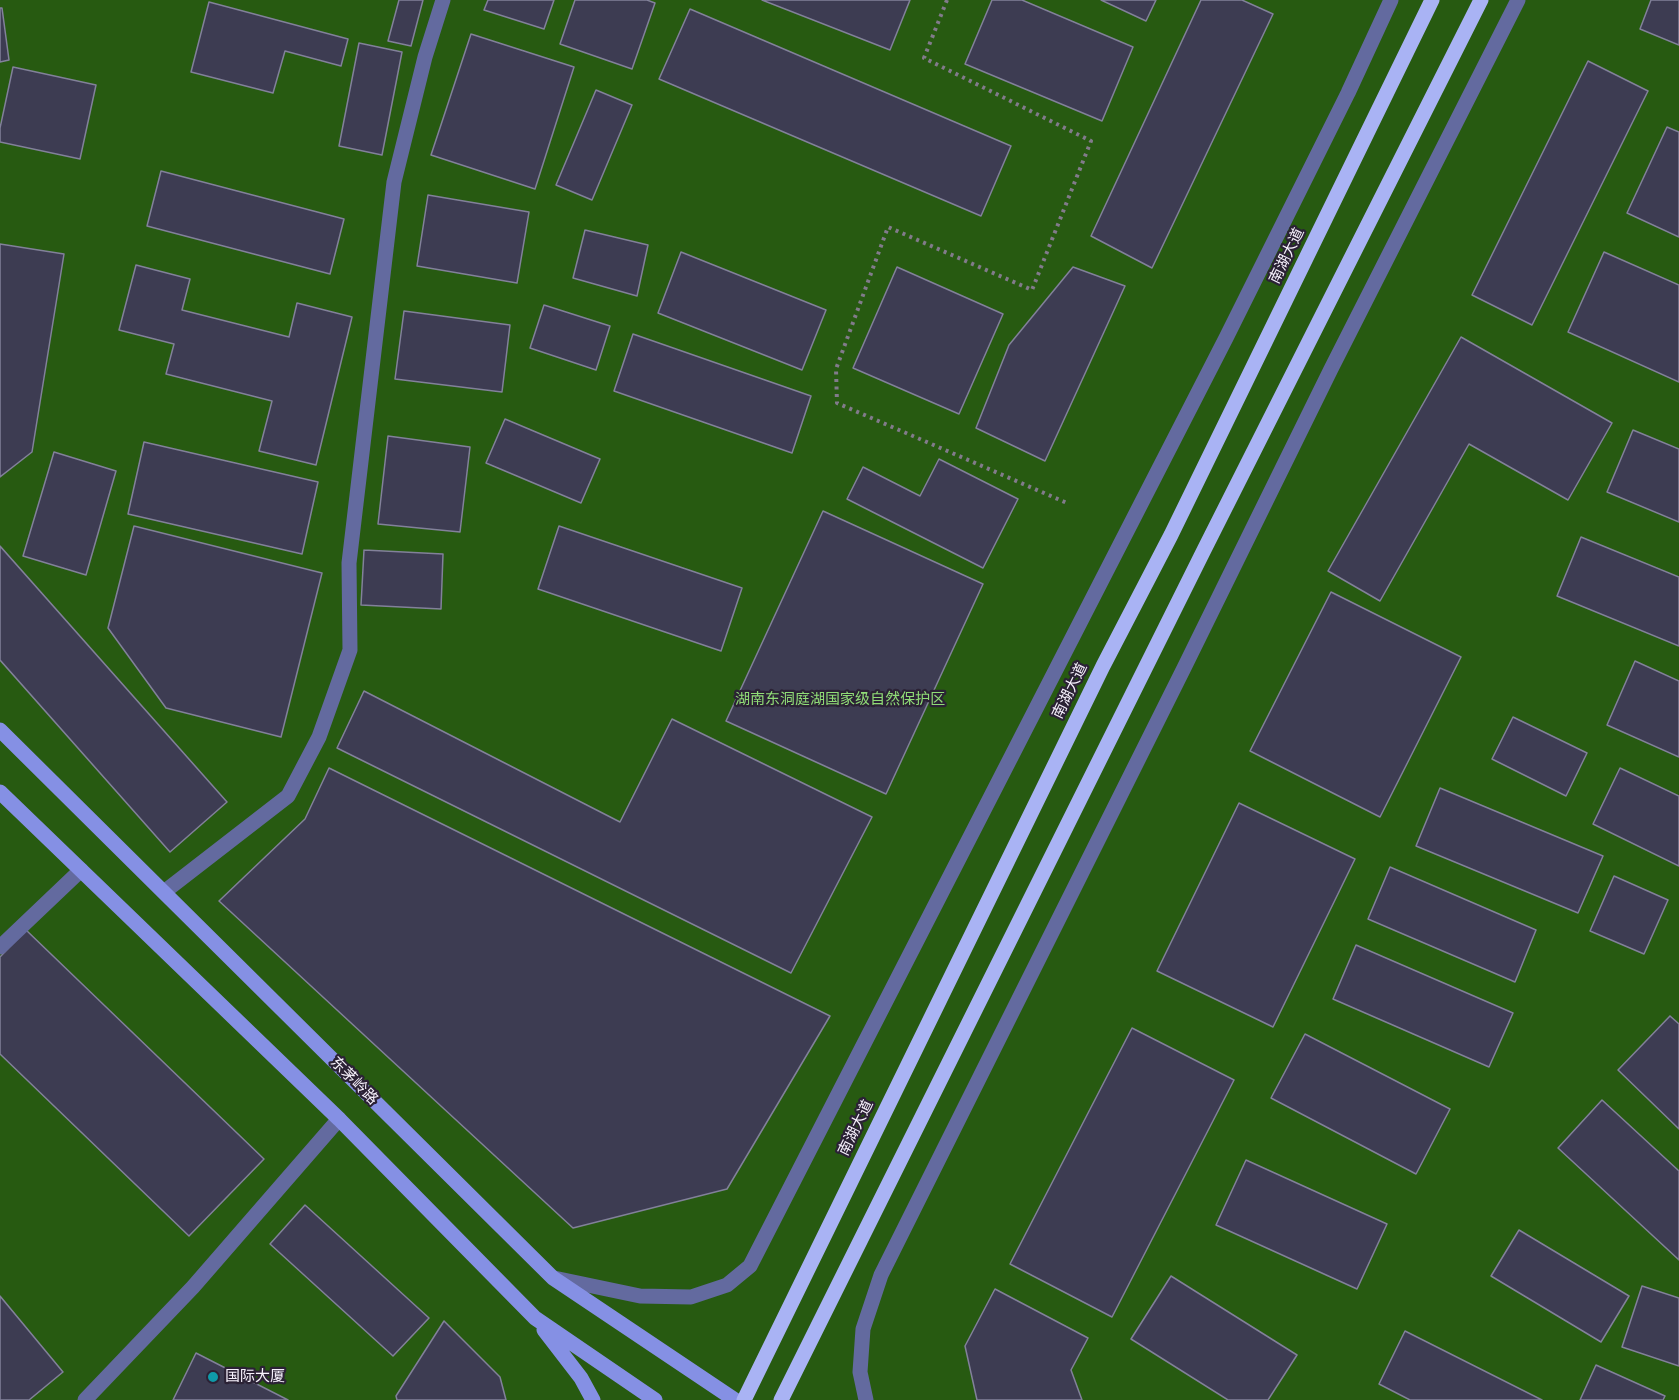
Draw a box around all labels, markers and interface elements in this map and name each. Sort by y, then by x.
street label: 南湖大道 [1266,225,1308,287]
street label: 南湖大道 [1049,660,1091,722]
park label: 湖南东洞庭湖国家级自然保护区 [735,691,945,709]
street label: 东茅岭路 [326,1053,382,1109]
street label: 南湖大道 [835,1097,877,1159]
place label: 国际大厦 [225,1368,285,1386]
marker: 国际大厦 [206,1370,220,1384]

